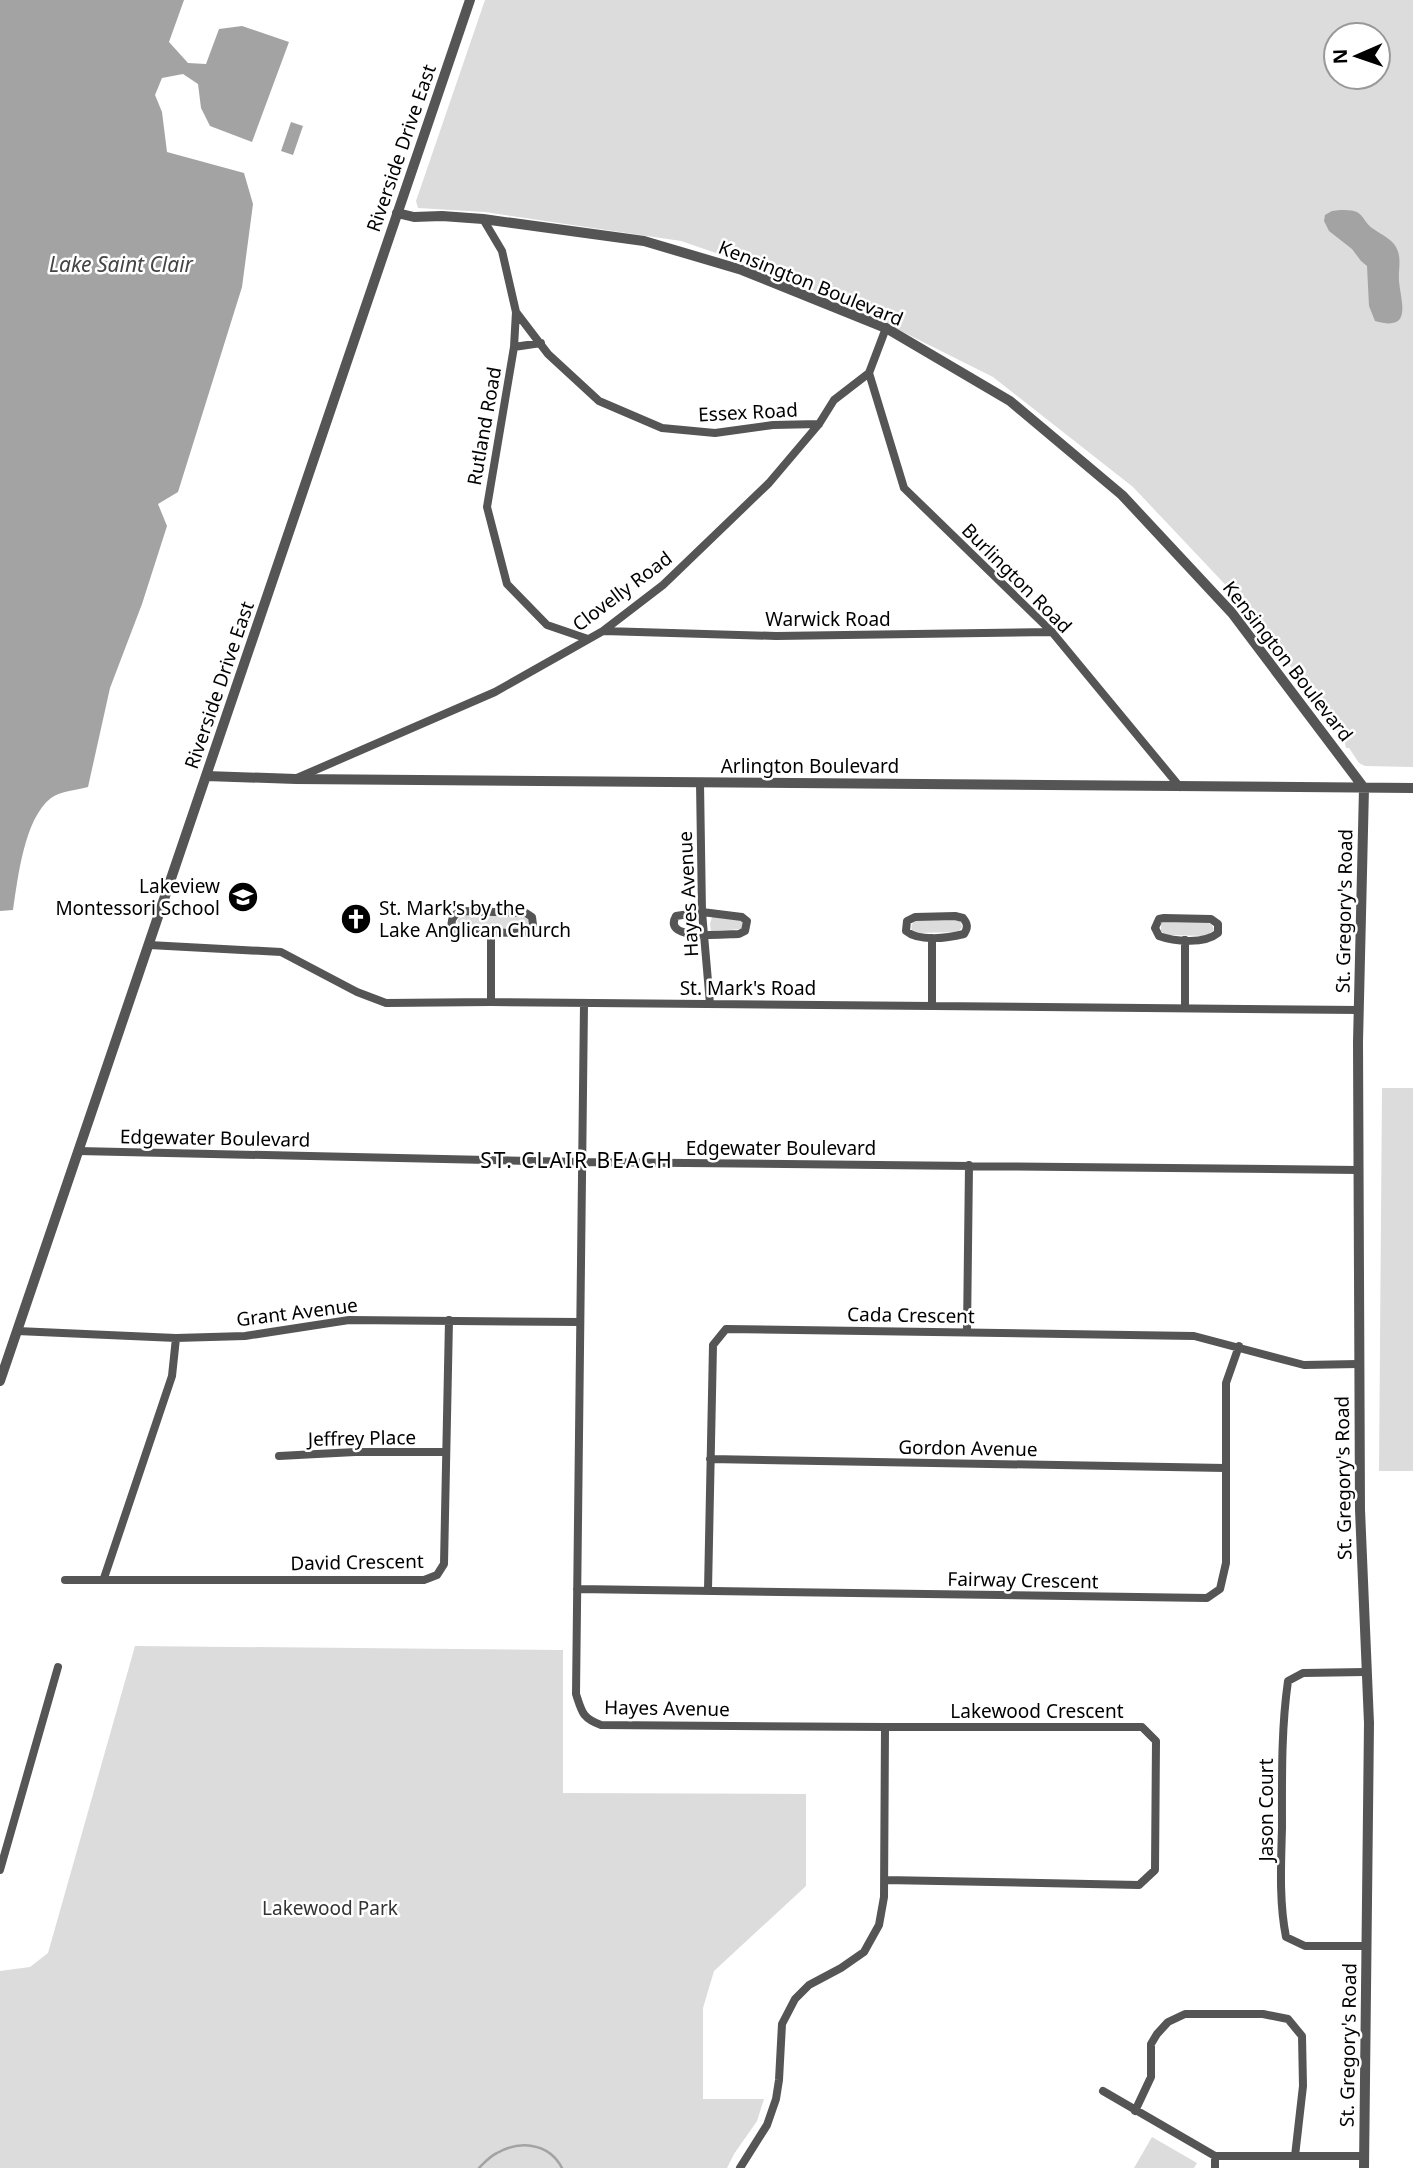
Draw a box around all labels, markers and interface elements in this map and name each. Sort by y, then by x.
north arrow [1322,21,1392,91]
text: N [1327,48,1353,65]
street label: Riverside Drive East [360,61,442,235]
street label: Kensington Boulevard [715,234,907,332]
water label: Lake Saint Clair [49,250,195,278]
street label: Rutland Road [461,365,507,487]
street label: Essex Road [698,396,798,428]
street label: Burlington Road [956,517,1078,639]
street label: Clovelly Road [567,545,677,637]
street label: Kensington Boulevard [1217,575,1359,747]
street label: Riverside Drive East [178,598,260,772]
street label: Warwick Road [765,606,891,632]
street label: Arlington Boulevard [721,753,899,779]
street label: St. Gregory's Road [1330,829,1358,993]
street label: Hayes Avenue [672,830,704,958]
place label: Lakeview Montessori School [55,873,220,921]
school or university icon: Lakeview Montessori School [226,880,260,914]
place label: St. Mark's by the Lake Anglican Church [379,895,571,943]
church icon: St. Mark's by the Lake Anglican Church [339,902,373,936]
street label: St. Mark's Road [680,975,816,1001]
street label: Edgewater Boulevard [120,1123,310,1153]
street label: Edgewater Boulevard [686,1135,876,1161]
district label: ST. CLAIR BEACH [480,1146,674,1174]
street label: Grant Avenue [235,1292,359,1332]
street label: Cada Crescent [847,1301,975,1329]
street label: St. Gregory's Road [1329,1396,1357,1560]
street label: Jeffrey Place [306,1424,416,1452]
street label: Gordon Avenue [898,1434,1038,1462]
street label: David Crescent [290,1548,424,1576]
street label: Fairway Crescent [947,1566,1099,1594]
street label: Hayes Avenue [604,1694,730,1722]
street label: Lakewood Crescent [950,1698,1124,1724]
street label: Jason Court [1253,1758,1279,1864]
park label: Lakewood Park [262,1895,398,1921]
street label: St. Gregory's Road [1334,1963,1362,2127]

